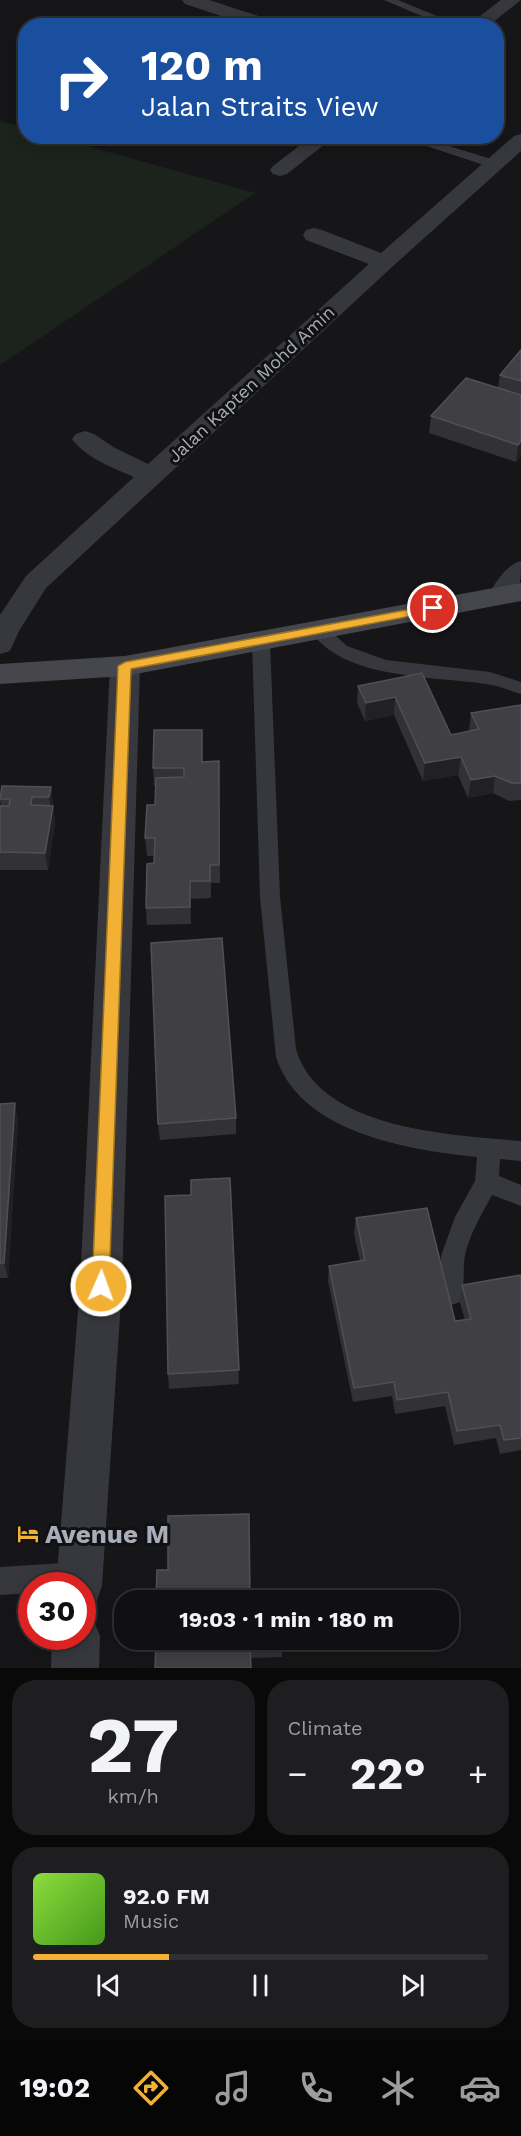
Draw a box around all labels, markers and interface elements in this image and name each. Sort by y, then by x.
text: 120 m [141,41,263,90]
icon: right [42,42,120,120]
text: Jalan Straits View [141,91,379,123]
street label: Jalan Kapten Mohd Amin [163,301,339,467]
pin [407,582,458,633]
icon: arrive [416,591,449,624]
position arrow [69,1254,133,1318]
place label: Avenue M [45,1519,169,1549]
hotel icon: Avenue M [16,1522,40,1546]
speed limit sign: 30 [18,1572,96,1650]
text: 19:03 · 1 min · 180 m [179,1607,394,1632]
text: 27 [87,1699,180,1791]
text: Climate [288,1716,363,1740]
text: 22° [350,1747,426,1800]
text: − [288,1754,307,1793]
text: + [468,1754,488,1793]
text: km/h [107,1784,159,1808]
text: 92.0 FM [123,1884,210,1909]
text: Music [123,1909,179,1933]
icon: previous [92,1969,125,2002]
icon: pause [244,1969,277,2002]
icon: next [396,1969,429,2002]
icon: directions [130,2067,172,2109]
icon: music [212,2067,254,2109]
icon: phone [295,2067,337,2109]
icon: climate [377,2067,419,2109]
icon: car [459,2067,501,2109]
text: 19:02 [20,2072,90,2104]

